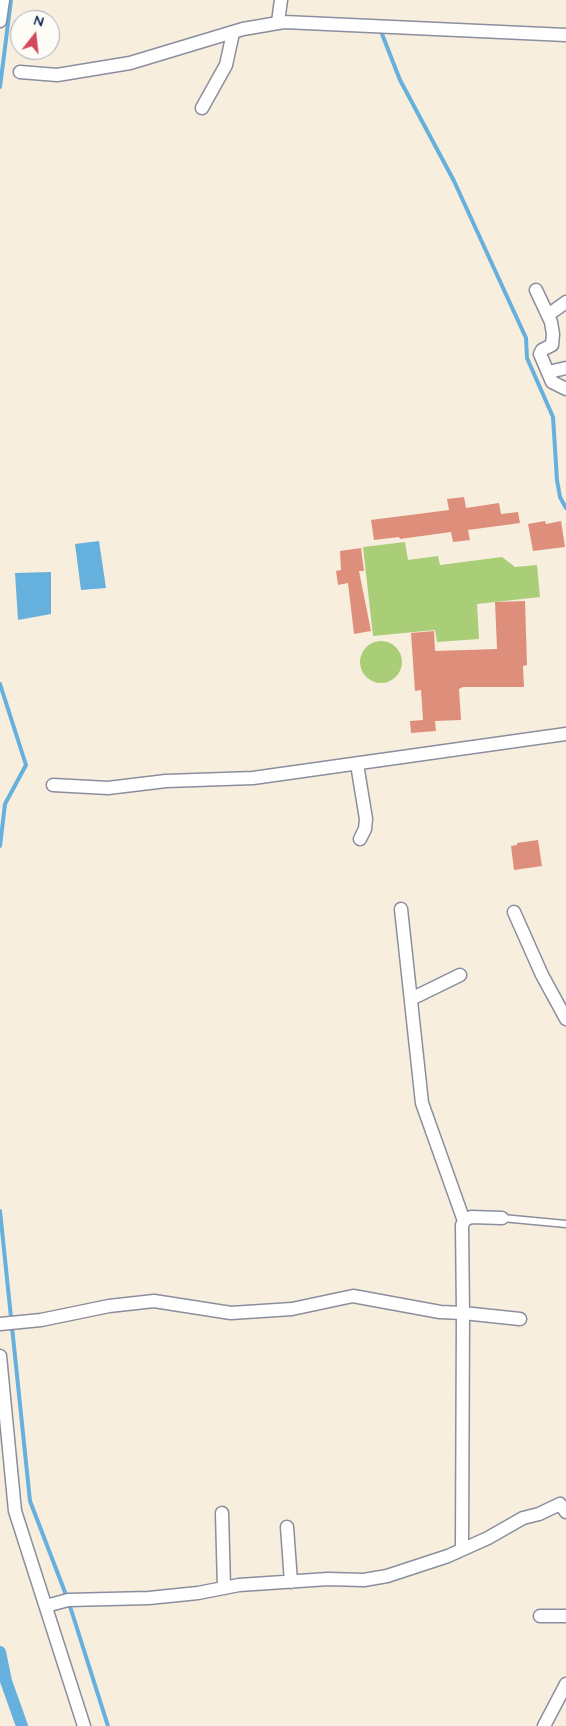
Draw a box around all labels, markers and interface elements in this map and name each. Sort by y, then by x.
north arrow [10,10,60,60]
text: N [32,11,46,32]

